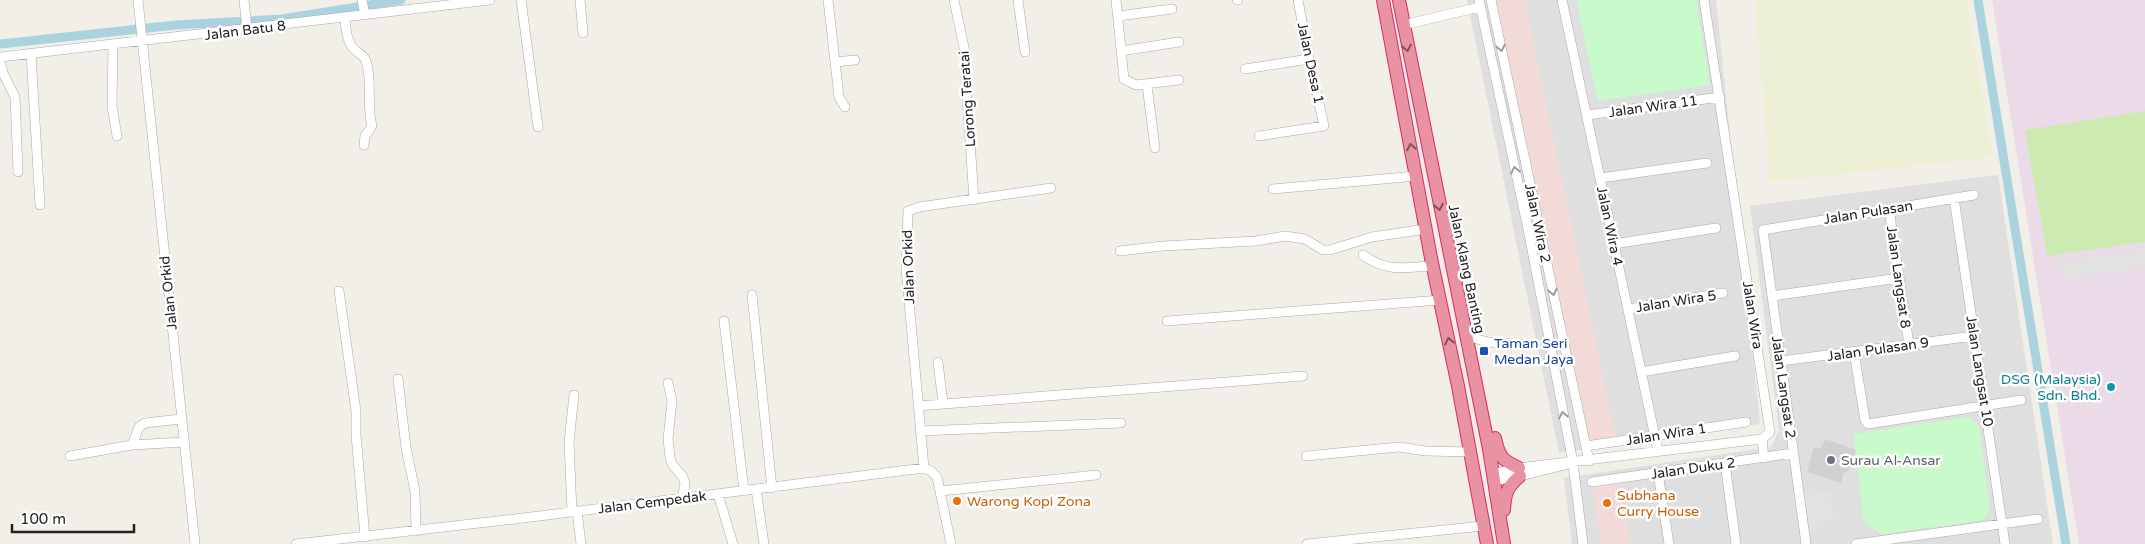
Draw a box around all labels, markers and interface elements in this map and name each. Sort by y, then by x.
street label: Jalan Batu 8 [204,17,287,44]
street label: Jalan Desa 1 [1294,21,1327,106]
one-way arrow [1495,43,1505,52]
one-way arrow [1402,44,1412,52]
street label: Lorong Teratai [956,50,979,148]
street label: Jalan Wira 11 [1607,92,1699,121]
one-way arrow [1407,143,1417,151]
one-way arrow [1510,166,1521,175]
street label: Jalan Wira 2 [1521,182,1554,265]
street label: Jalan Wira 4 [1593,185,1626,268]
street label: Jalan Pulasan [1822,197,1914,228]
one-way arrow [1433,203,1444,212]
street label: Jalan Klang Banting [1444,203,1489,335]
street label: Jalan Langsat 8 [1883,225,1914,330]
street label: Jalan Orkid [899,229,918,304]
street label: Jalan Orkid [156,255,181,331]
street label: Jalan Wira [1739,280,1766,350]
street label: Jalan Wira 5 [1635,287,1717,316]
one-way arrow [1547,288,1558,297]
street label: Jalan Langsat 10 [1962,314,1997,428]
street label: Jalan Pulasan 9 [1826,334,1930,365]
place label: Taman Seri Medan Jaya [1494,335,1574,368]
street label: Jalan Langsat 2 [1768,335,1799,439]
one-way arrow [1444,336,1455,345]
marker: Taman Seri Medan Jaya [1478,345,1490,357]
place label: DSG (Malaysia) Sdn. Bhd. [2001,371,2101,404]
marker: DSG (Malaysia) Sdn. Bhd. [2105,381,2117,393]
one-way arrow [1559,411,1569,420]
street label: Jalan Wira 1 [1625,420,1707,449]
place label: Surau Al-Ansar [1841,452,1941,469]
street label: Jalan Duku 2 [1650,454,1737,483]
marker: Surau Al-Ansar [1825,454,1837,466]
street label: Jalan Cempedak [597,487,708,518]
place label: Subhana Curry House [1617,487,1699,520]
place label: Warong Kopi Zona [967,493,1091,510]
marker: Warong Kopi Zona [951,495,963,507]
marker: Subhana Curry House [1601,497,1613,509]
scale bar [12,502,135,534]
text: 100 m [20,510,66,528]

